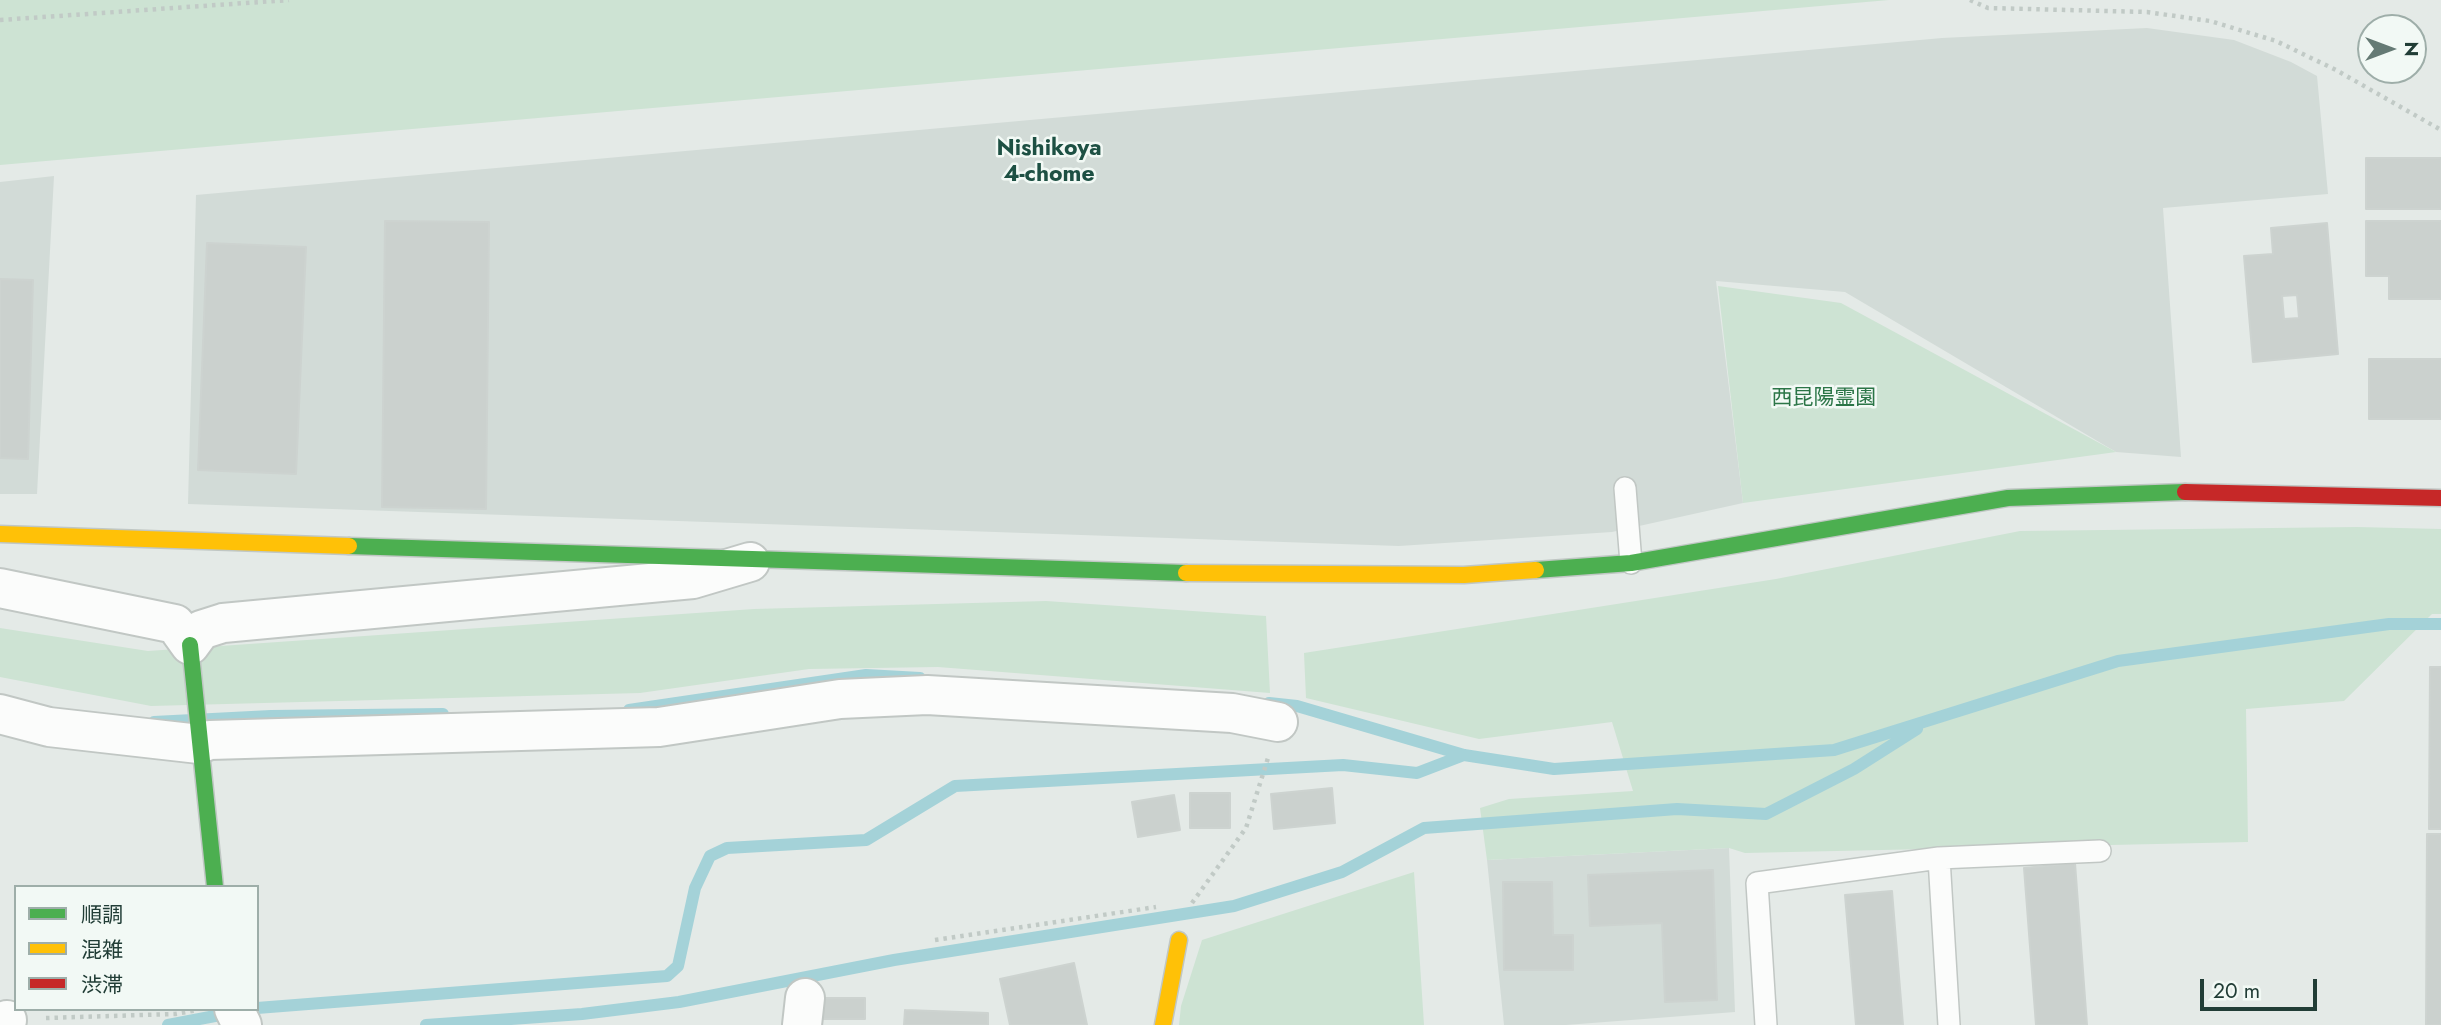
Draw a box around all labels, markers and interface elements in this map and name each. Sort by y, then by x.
north arrow [2357,14,2427,84]
text: N [2398,41,2425,57]
district label: Nishikoya 4-chome [996,135,1102,189]
park label: 西昆陽霊園 [1772,386,1876,412]
legend [14,885,259,1011]
text: 順調 [81,900,123,930]
text: 混雑 [81,935,123,965]
scale bar [2203,965,2320,1009]
text: 渋滞 [81,970,123,1000]
text: 20 m [2213,976,2260,1006]

